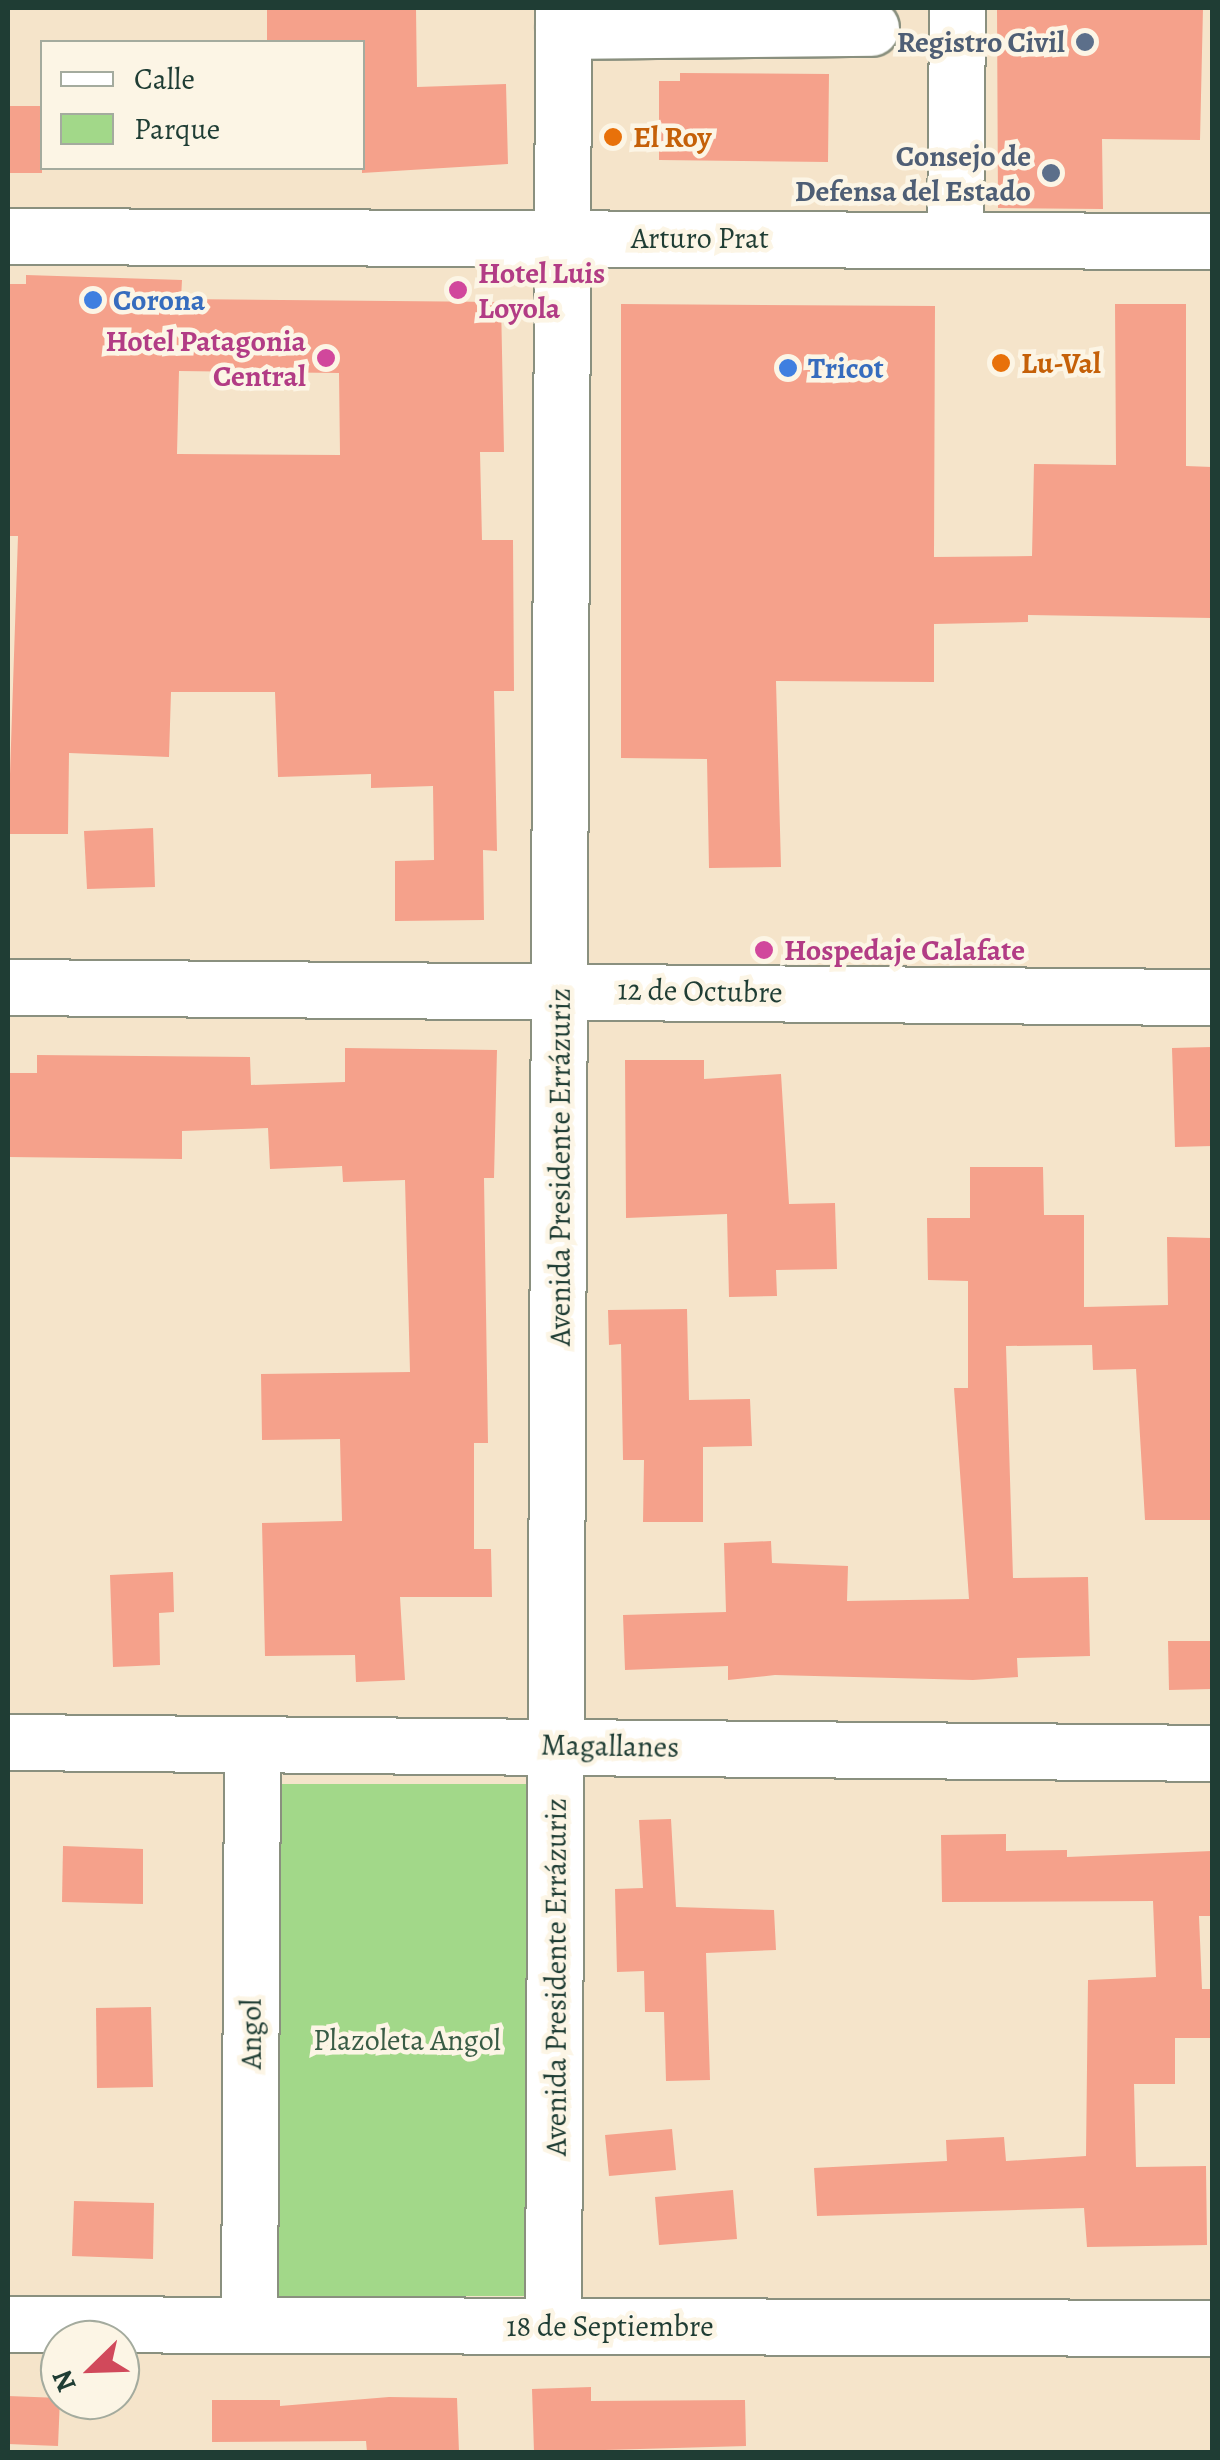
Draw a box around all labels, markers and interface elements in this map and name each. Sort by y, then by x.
place label: Registro Civil [897,24,1065,60]
marker: Registro Civil [1074,31,1096,53]
legend [40,40,365,170]
text: Calle [134,59,195,99]
text: Parque [134,109,220,149]
place label: El Roy [633,119,711,155]
marker: El Roy [602,126,624,148]
place label: Consejo de Defensa del Estado [795,138,1031,208]
marker: Consejo de Defensa del Estado [1040,162,1062,184]
street label: Arturo Prat [631,220,769,256]
place label: Hotel Luis Loyola [478,255,605,326]
marker: Hotel Luis Loyola [447,279,469,301]
place label: Corona [113,282,205,318]
marker: Corona [82,289,104,311]
place label: Hotel Patagonia Central [106,323,306,394]
place label: Lu-Val [1021,345,1101,381]
marker: Hotel Patagonia Central [315,347,337,369]
place label: Tricot [808,350,884,386]
marker: Lu-Val [990,352,1012,374]
marker: Tricot [777,357,799,379]
place label: Hospedaje Calafate [784,932,1025,968]
marker: Hospedaje Calafate [753,939,775,961]
street label: 12 de Octubre [617,972,783,1010]
street label: Avenida Presidente Errázuriz [542,988,578,1346]
street label: Magallanes [541,1727,679,1765]
street label: Avenida Presidente Errázuriz [538,1798,574,2156]
street label: Angol [233,1999,269,2069]
park label: Plazoleta Angol [313,2022,501,2058]
street label: 18 de Septiembre [506,2308,714,2344]
north arrow [40,2320,140,2420]
text: N [43,2364,86,2398]

